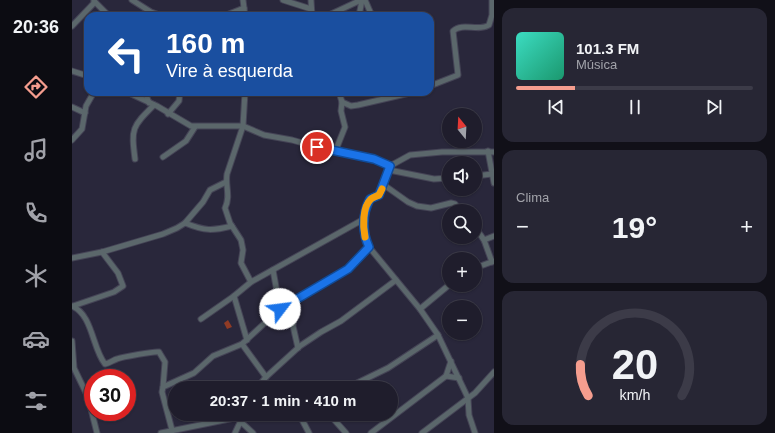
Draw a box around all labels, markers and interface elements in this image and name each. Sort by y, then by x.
text: 20:36 [13,17,59,37]
icon: left [100,28,152,80]
text: 160 m [166,28,245,59]
text: 101.3 FM [576,40,639,57]
text: Música [576,57,617,72]
text: Vire à esquerda [166,61,293,81]
icon: directions [22,73,50,101]
icon: previous [545,96,567,118]
icon: pause [624,96,646,118]
icon: next [703,96,725,118]
north arrow [442,108,482,148]
map controls [442,108,482,340]
pin [300,130,334,164]
icon: music [22,136,50,164]
icon: arrive [306,136,328,158]
button: sound [442,156,482,196]
text: Clima [516,190,549,205]
icon: phone [22,199,50,227]
button: search [442,204,482,244]
text: 19° [612,211,657,244]
text: − [516,214,529,239]
text: + [740,214,753,239]
button: + [442,252,482,292]
icon: climate [22,262,50,290]
position arrow [259,288,301,330]
button: − [442,300,482,340]
icon: car [22,325,50,353]
text: 20 [611,341,658,388]
speed limit sign: 30 [84,369,136,421]
icon: filters [22,387,50,415]
text: km/h [619,387,650,403]
text: 20:37 · 1 min · 410 m [210,392,356,409]

